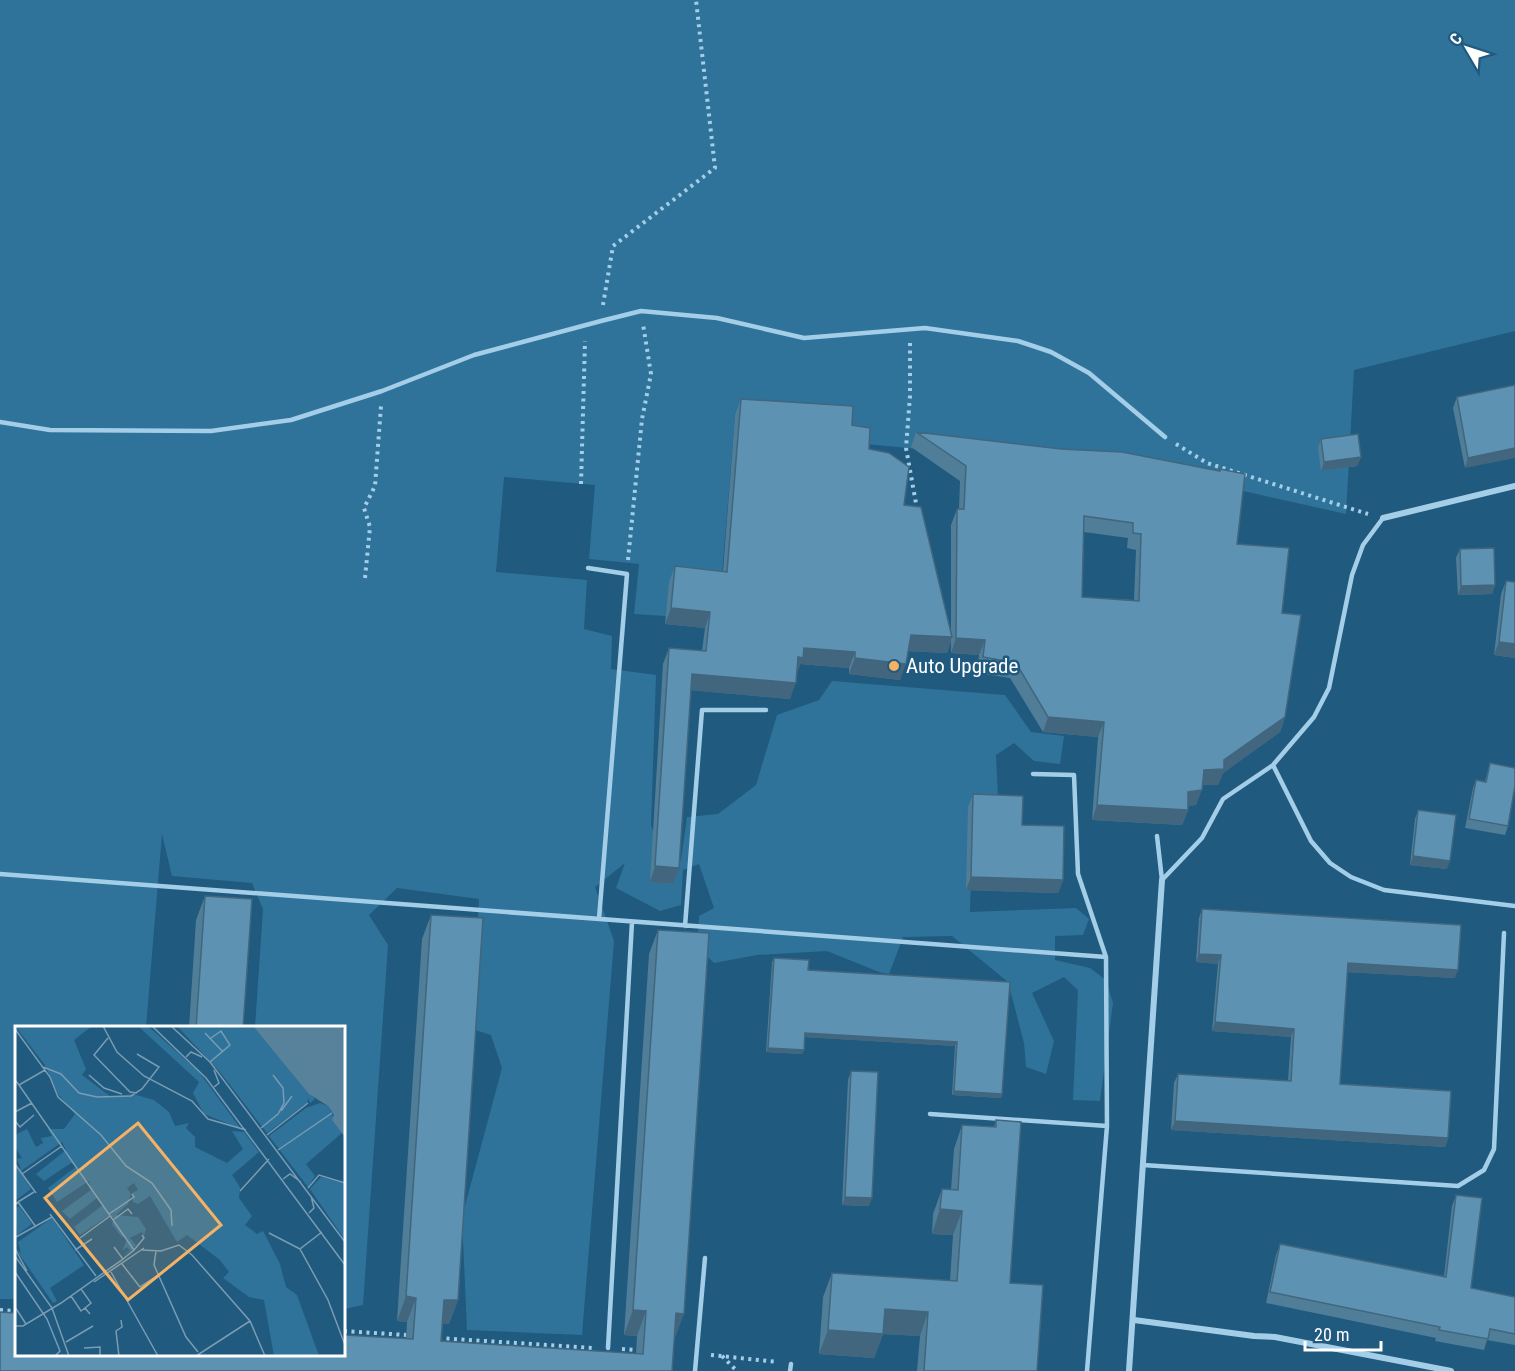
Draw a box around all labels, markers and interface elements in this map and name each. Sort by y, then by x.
north arrow [1437,18,1497,78]
text: С [1445,29,1466,48]
place label: Auto Upgrade [906,654,1018,678]
marker: Auto Upgrade [887,659,901,673]
inset map [15,1026,345,1356]
scale bar [1305,1314,1382,1352]
text: 20 m [1314,1324,1349,1345]

